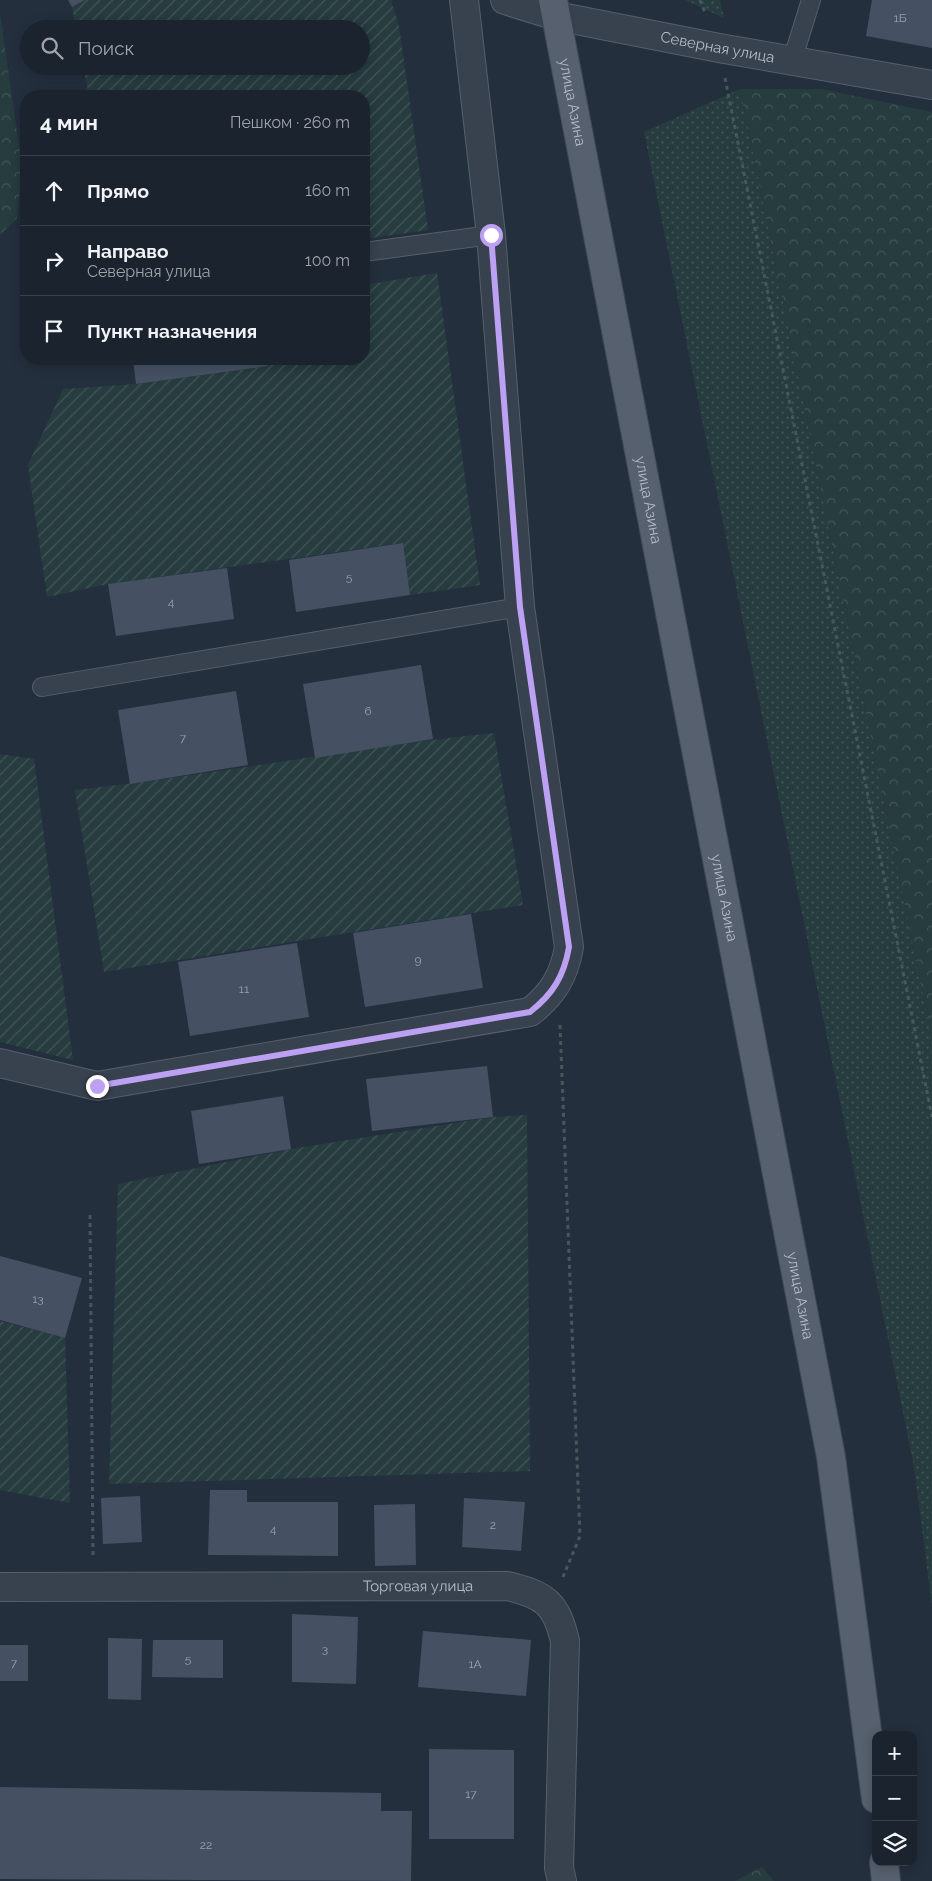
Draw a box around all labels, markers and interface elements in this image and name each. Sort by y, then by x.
house number: 1Б [894,11,907,25]
search box [20,20,370,75]
street label: Северная улица [659,28,776,67]
icon: search [38,34,66,62]
text: Поиск [78,37,134,59]
street label: улица Азина [555,57,590,147]
text: 4 мин [40,110,98,135]
text: Пешком · 260 m [230,113,350,132]
icon: ahead [40,177,68,205]
text: Прямо [87,180,149,202]
text: 160 m [305,181,350,200]
route start [480,224,503,247]
text: Направо [87,240,168,262]
icon: right [40,247,68,275]
text: 100 m [305,251,350,270]
text: Северная улица [87,262,210,281]
icon: arrive [40,317,68,345]
text: Пункт назначения [87,320,257,342]
street label: улица Азина [631,455,666,545]
house number: 5 [346,570,353,584]
house number: 4 [168,595,175,609]
house number: 6 [364,704,372,718]
house number: 7 [180,731,187,745]
street label: улица Азина [707,853,741,943]
house number: 9 [414,953,422,967]
house number: 11 [239,982,249,996]
route end [86,1075,109,1098]
street label: улица Азина [783,1250,817,1341]
house number: 13 [32,1292,44,1306]
house number: 2 [490,1518,496,1532]
house number: 4 [270,1522,277,1536]
street label: Торговая улица [363,1577,473,1595]
house number: 3 [322,1642,328,1656]
house number: 5 [185,1652,192,1666]
house number: 7 [11,1656,18,1670]
house number: 1А [468,1657,482,1671]
map controls [872,1731,917,1866]
button: + [872,1731,917,1776]
button: − [872,1776,917,1821]
house number: 17 [465,1787,477,1801]
button: layers [872,1821,917,1866]
house number: 22 [200,1838,212,1852]

